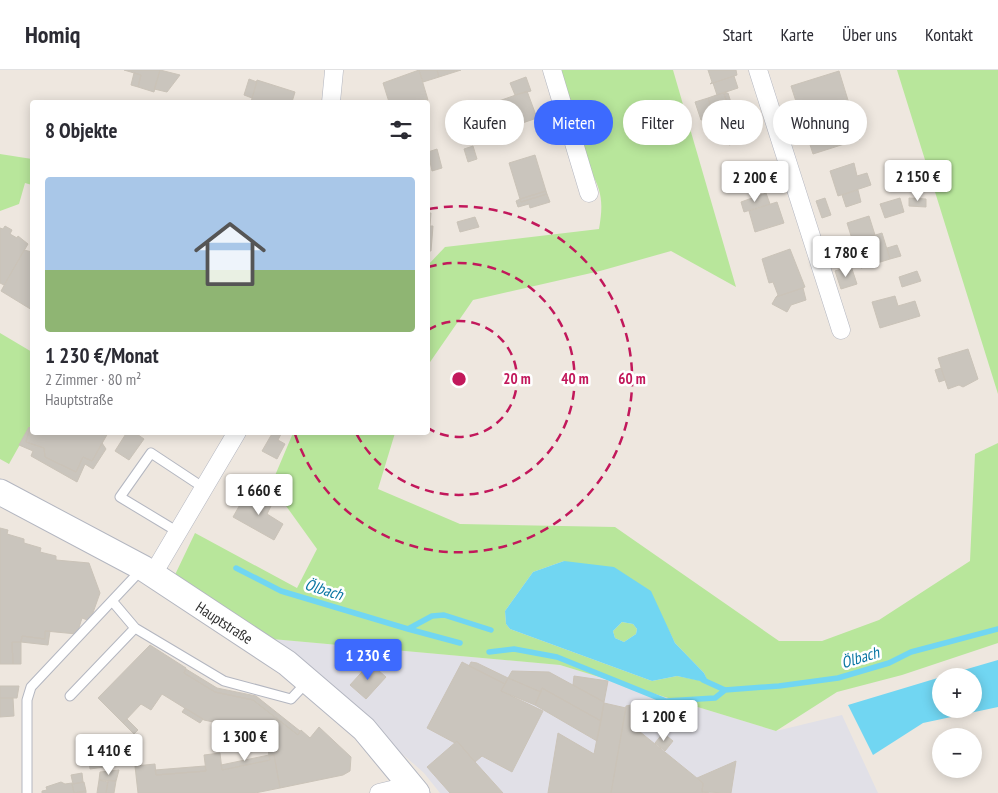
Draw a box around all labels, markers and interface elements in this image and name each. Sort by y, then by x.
text: Homiq [25,19,80,50]
text: Start [722,23,753,46]
text: Karte [781,23,814,46]
text: Über uns [842,23,897,46]
text: Kontakt [925,23,973,46]
chip: Kaufen [445,100,524,145]
chip: Mieten [534,100,613,145]
chip: Filter [623,100,692,145]
chip: Neu [702,100,763,145]
chip: Wohnung [773,100,867,145]
icon: filters [387,116,415,144]
text: 8 Objekte [45,117,117,144]
pin: 2 200 € [709,160,801,203]
pin: 2 150 € [872,160,964,202]
text: 2 150 € [896,166,940,186]
text: 2 200 € [733,167,777,187]
icon: home [185,209,275,299]
pin: 1 780 € [800,236,892,278]
text: 1 780 € [824,242,868,262]
text: 1 230 €/Monat [45,342,159,369]
text: 2 Zimmer · 80 m² [45,369,141,389]
text: 20 m [503,369,531,388]
text: 40 m [561,369,589,388]
text: 60 m [618,369,646,388]
centre of rings [450,370,468,388]
text: Hauptstraße [45,389,113,409]
pin: 1 660 € [213,474,305,516]
text: 1 660 € [237,480,281,500]
water label: Ölbach [303,574,346,604]
street label: Hauptstraße [192,597,256,648]
pin: 1 230 € [322,638,414,681]
water label: Ölbach [839,642,882,672]
text: 1 230 € [346,645,390,665]
map controls [932,668,982,778]
button: + [932,668,982,718]
pin: 1 200 € [618,700,710,742]
text: 1 200 € [642,706,686,726]
pin: 1 300 € [199,720,291,762]
text: 1 300 € [223,726,267,746]
button: − [932,728,982,778]
pin: 1 410 € [63,734,155,776]
text: 1 410 € [87,740,131,760]

